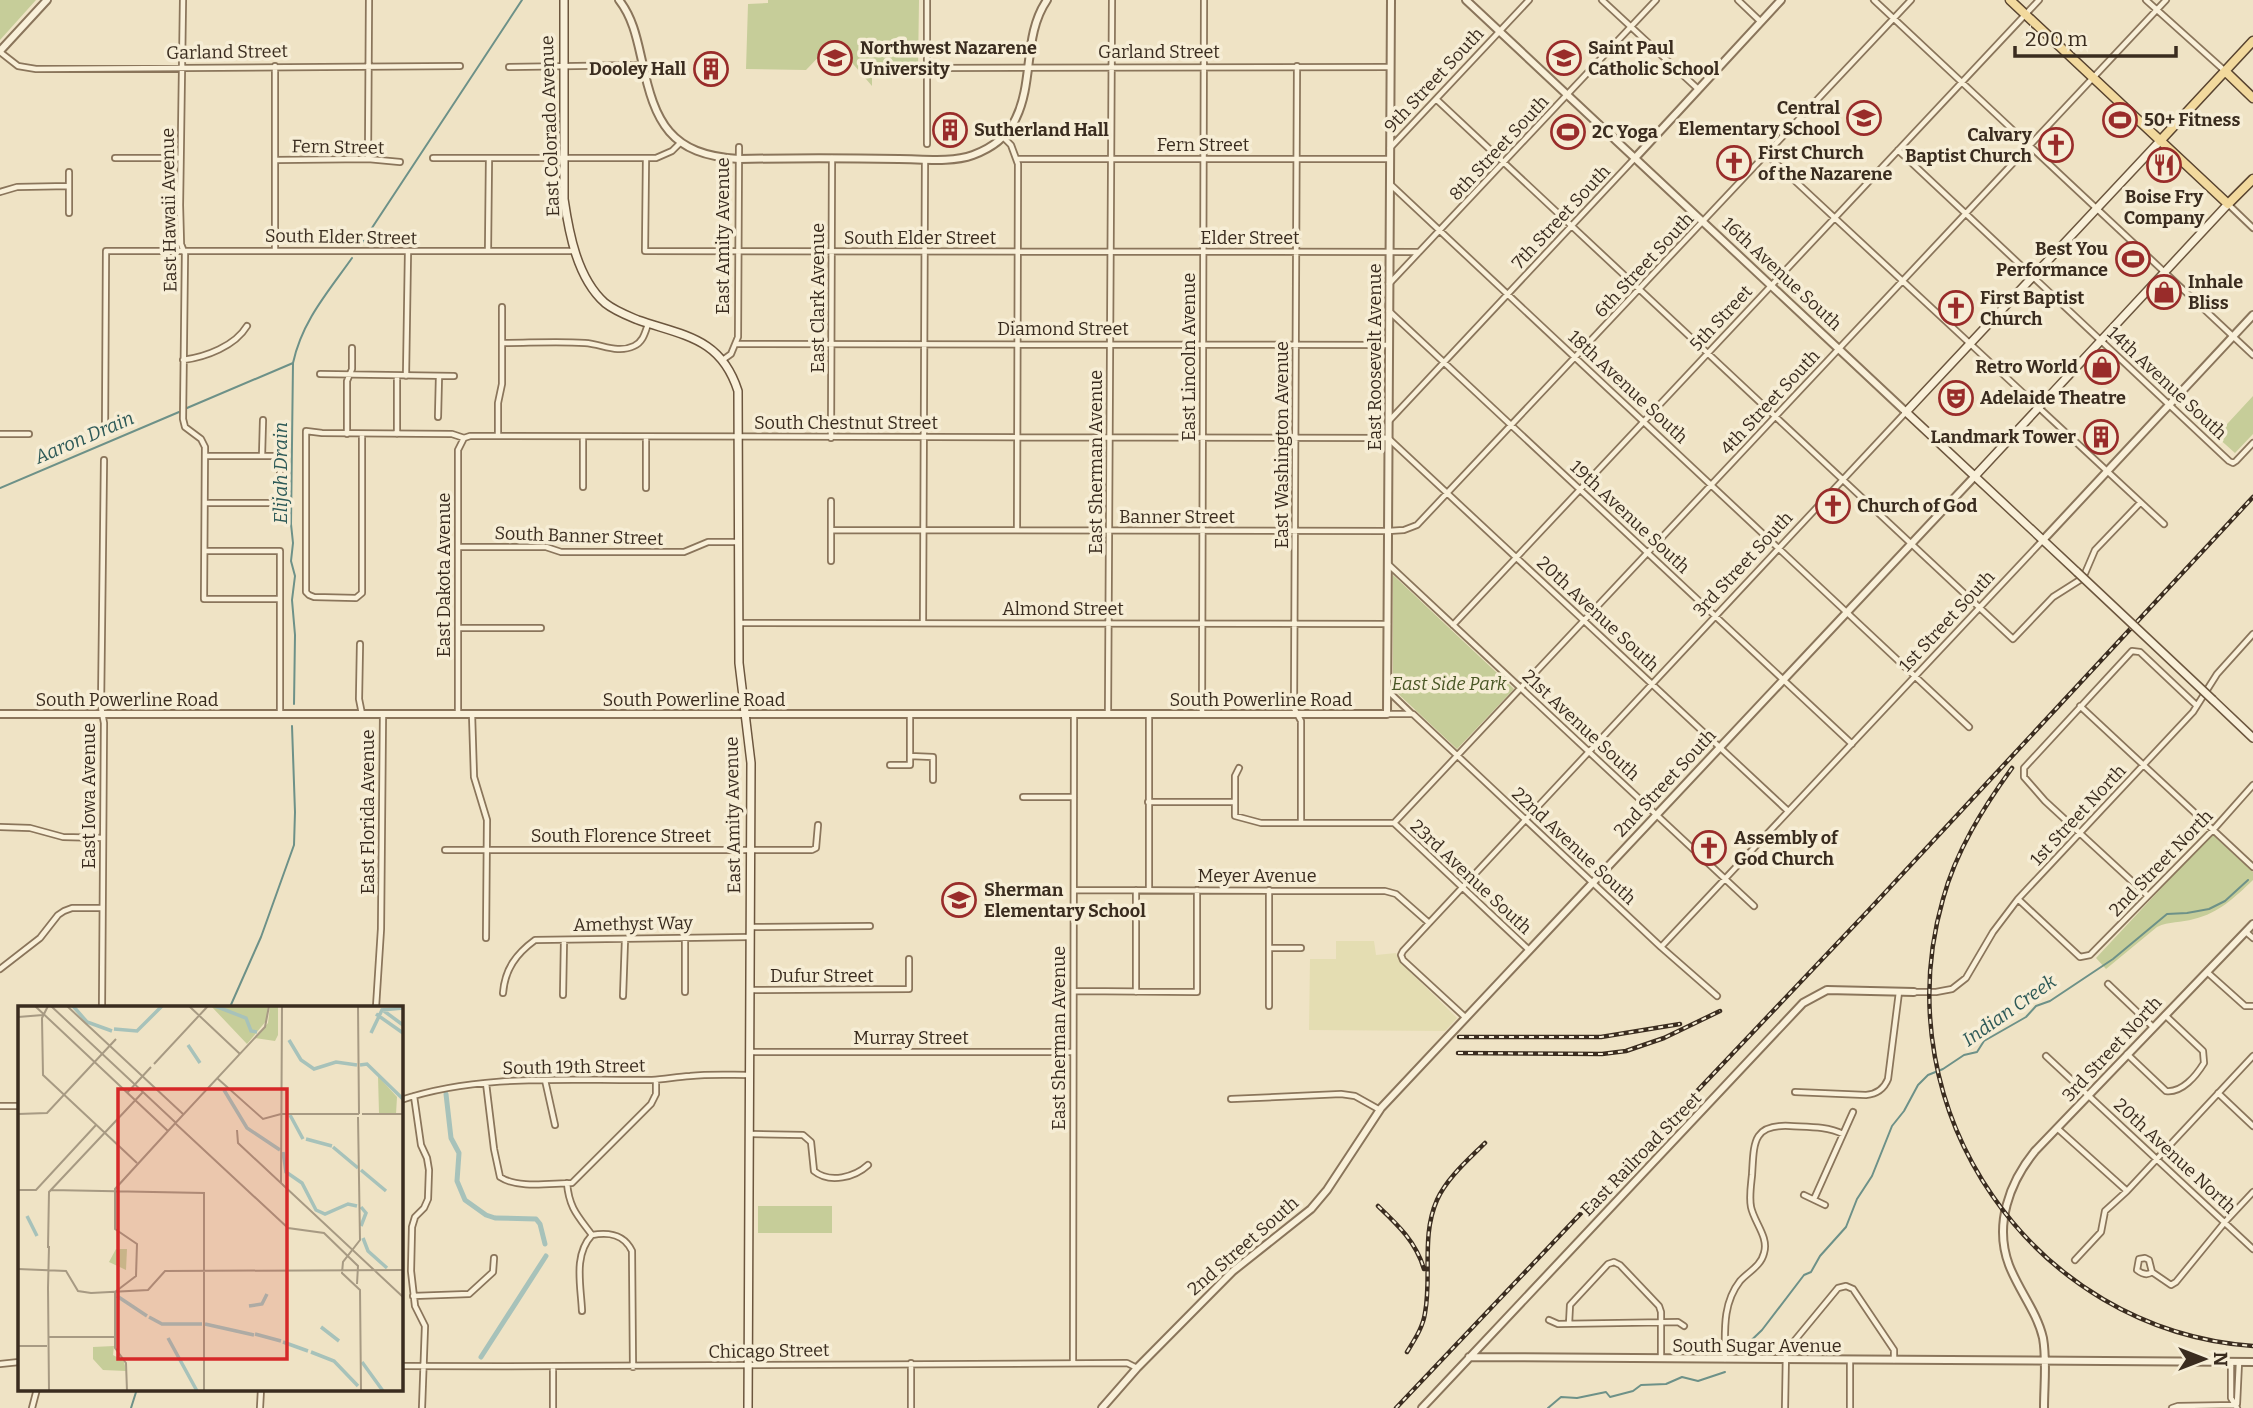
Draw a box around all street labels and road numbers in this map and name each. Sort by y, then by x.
street label: 9th Street South [1380,23,1488,137]
street label: East Colorado Avenue [536,35,564,217]
street label: Garland Street [166,40,289,64]
street label: Garland Street [1098,41,1220,63]
street label: 8th Street South [1445,91,1553,205]
street label: East Hawaii Avenue [157,128,181,292]
street label: Fern Street [1157,134,1250,156]
street label: Fern Street [291,135,385,159]
street label: East Amity Avenue [712,157,734,315]
street label: 7th Street South [1507,160,1615,274]
street label: 6th Street South [1590,208,1698,322]
street label: 16th Avenue South [1718,213,1846,335]
street label: East Clark Avenue [807,223,829,373]
street label: South Elder Street [265,225,418,249]
street label: South Elder Street [844,227,997,249]
street label: Elder Street [1200,227,1300,249]
street label: East Roosevelt Avenue [1364,263,1386,451]
street label: East Lincoln Avenue [1178,273,1200,441]
street label: 5th Street [1685,280,1757,355]
street label: Diamond Street [997,318,1129,340]
street label: 14th Avenue South [2103,322,2231,444]
street label: 18th Avenue South [1564,326,1692,448]
street label: East Washington Avenue [1271,341,1293,549]
street label: 4th Street South [1716,345,1824,459]
street label: East Sherman Avenue [1085,370,1107,554]
street label: South Chestnut Street [754,412,938,434]
street label: 19th Avenue South [1566,456,1694,578]
street label: East Dakota Avenue [433,493,455,657]
street label: Banner Street [1119,506,1236,528]
street label: 3rd Street South [1689,507,1797,621]
street label: South Banner Street [494,522,664,550]
street label: 20th Avenue South [1532,552,1664,676]
street label: 1st Street South [1895,566,1999,676]
street label: Almond Street [1002,598,1124,620]
street label: 21st Avenue South [1518,665,1644,785]
street label: South Powerline Road [36,689,219,711]
street label: South Powerline Road [603,689,786,711]
street label: South Powerline Road [1170,689,1353,711]
street label: East Iowa Avenue [78,723,100,869]
street label: 2nd Street South [1609,724,1721,842]
street label: East Florida Avenue [357,729,379,895]
street label: East Amity Avenue [721,736,745,894]
street label: 1st Street North [2026,760,2130,870]
street label: 22nd Avenue South [1507,783,1641,909]
street label: 2nd Street North [2105,805,2217,921]
street label: 23rd Avenue South [1406,815,1536,939]
street label: South Florence Street [531,825,712,847]
street label: Meyer Avenue [1197,865,1317,887]
street label: Amethyst Way [573,912,694,936]
street label: East Sherman Avenue [1048,946,1070,1130]
street label: Dufur Street [770,965,874,987]
street label: 3rd Street North [2058,992,2166,1106]
street label: Murray Street [853,1027,969,1049]
street label: South 19th Street [502,1055,646,1079]
street label: East Railroad Street [1576,1087,1706,1221]
street label: 20th Avenue North [2109,1094,2241,1218]
street label: 2nd Street South [1183,1192,1303,1300]
street label: South Sugar Avenue [1672,1335,1842,1357]
street label: Chicago Street [708,1339,830,1363]

